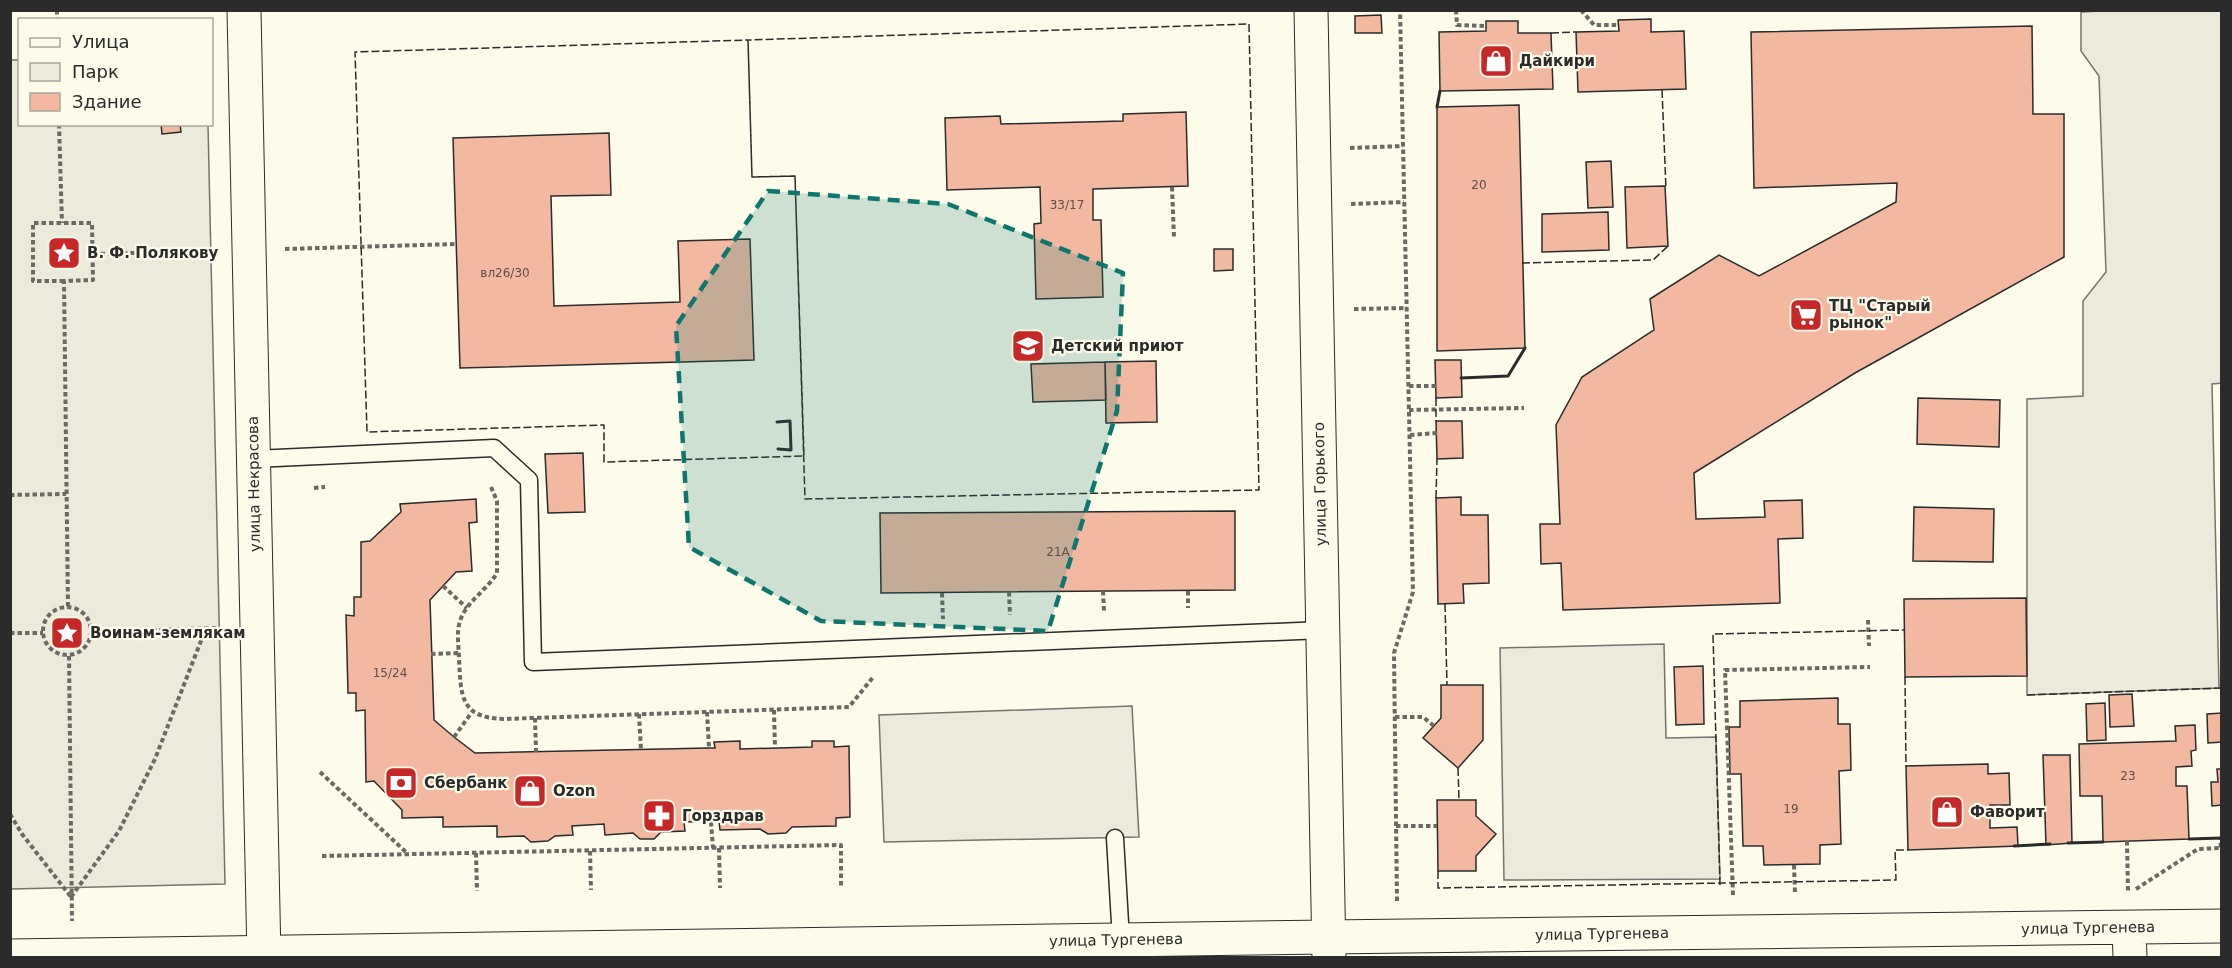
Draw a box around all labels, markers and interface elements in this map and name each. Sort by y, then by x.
legend [18,18,213,126]
text: Улица [72,31,129,52]
shop icon: Дайкири [1478,43,1514,79]
place label: Дайкири [1519,52,1595,70]
text: Парк [72,61,119,82]
text: Здание [72,91,142,112]
house number: 20 [1471,178,1487,192]
house number: 33/17 [1050,198,1084,212]
place icon: В. Ф. Полякову [46,235,82,271]
place label: В. Ф. Полякову [87,244,219,262]
house number: вл26/30 [480,266,530,280]
supermarket icon: ТЦ "Старый рынок" [1788,297,1824,333]
place label: ТЦ "Старый рынок" [1829,297,1931,332]
school or university icon: Детский приют [1010,328,1046,364]
place label: Детский приют [1051,337,1184,355]
street label: улица Некрасова [244,416,264,552]
street label: улица Горького [1310,422,1330,546]
house number: 21А [1046,545,1071,559]
place icon: Воинам-землякам [49,615,85,651]
place label: Воинам-землякам [90,624,246,642]
house number: 15/24 [373,666,407,680]
bank icon: Сбербанк [383,765,419,801]
house number: 23 [2120,769,2136,783]
shop icon: Ozon [512,773,548,809]
place label: Сбербанк [424,774,508,792]
place label: Ozon [553,782,595,800]
shop icon: Фаворит [1929,794,1965,830]
pharmacy icon: Горздрав [641,798,677,834]
house number: 19 [1783,802,1799,816]
place label: Фаворит [1970,803,2045,821]
place label: Горздрав [682,807,764,825]
street label: улица Тургенева [2021,918,2155,938]
street label: улица Тургенева [1535,924,1669,944]
street label: улица Тургенева [1049,930,1183,950]

